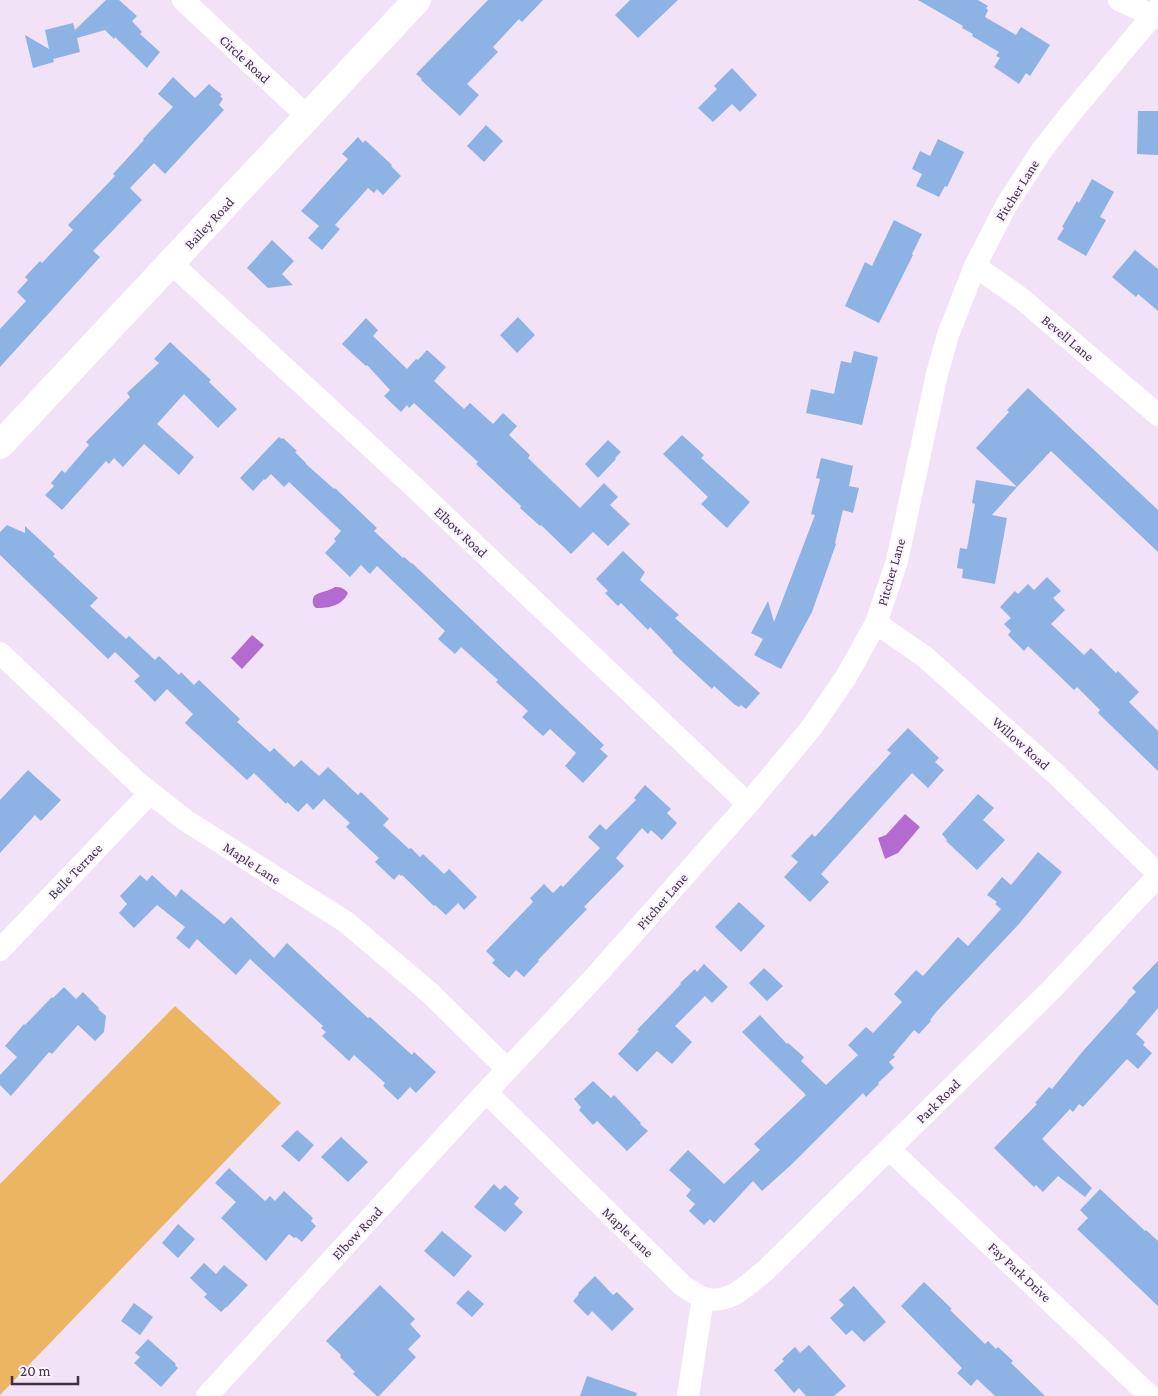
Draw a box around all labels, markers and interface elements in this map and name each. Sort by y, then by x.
street label: Circle Road [216,32,274,87]
street label: Pitcher Lane [992,156,1042,224]
street label: Bailey Road [181,193,237,252]
street label: Bevell Lane [1039,311,1097,365]
street label: Elbow Road [431,503,491,561]
street label: Pitcher Lane [874,536,908,608]
street label: Willow Road [989,713,1054,773]
street label: Maple Lane [220,839,284,887]
street label: Belle Terrace [45,840,105,902]
street label: Pitcher Lane [633,870,691,932]
street label: Park Road [913,1075,964,1126]
street label: Elbow Road [328,1203,386,1263]
street label: Maple Lane [599,1204,657,1260]
street label: Fay Park Drive [985,1239,1055,1305]
scale bar [12,1354,79,1386]
text: 20 m [20,1363,51,1379]

